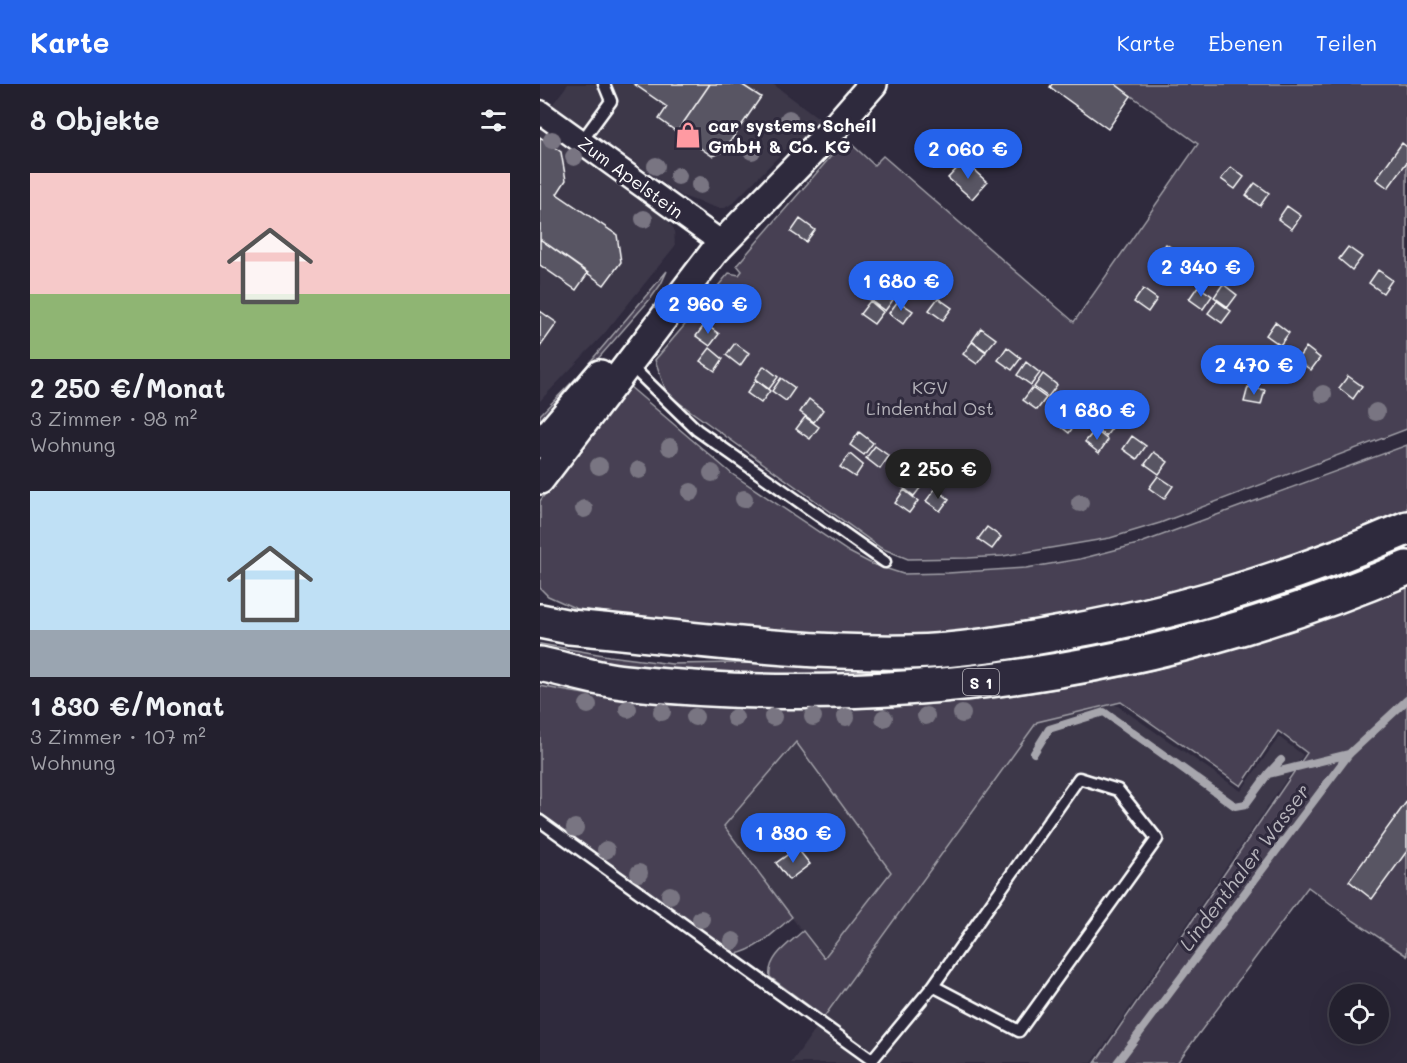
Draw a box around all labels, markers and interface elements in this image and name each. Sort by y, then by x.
text: Karte [30,24,109,60]
text: Karte [1117,29,1175,56]
text: Ebenen [1208,29,1283,56]
text: Teilen [1316,29,1377,56]
text: 8 Objekte [30,103,159,137]
icon: filters [477,104,510,137]
place label: car systems Scheil GmbH & Co. KG [708,113,876,158]
shop icon: car systems Scheil GmbH & Co. KG [673,120,703,150]
pin: 2 060 € [913,129,1023,180]
street label: Zum Apelstein [574,131,688,223]
text: 2 060 € [928,135,1008,161]
icon: home [216,212,324,320]
pin: 2 340 € [1146,247,1256,298]
text: 2 340 € [1161,253,1241,279]
pin: 1 680 € [846,261,956,312]
text: 1 680 € [863,267,939,293]
pin: 2 960 € [653,284,763,335]
text: 2 960 € [669,290,747,316]
pin: 2 470 € [1199,345,1309,396]
text: 2 470 € [1215,351,1293,377]
text: 2 250 €/Monat [30,371,225,405]
park label: KGV Lindenthal Ost [866,375,994,420]
pin: 1 680 € [1042,390,1152,441]
text: 1 680 € [1059,396,1135,422]
text: 3 Zimmer · 98 m² [30,405,197,431]
text: Wohnung [30,431,115,457]
pin: 2 250 € [883,449,993,500]
text: 2 250 € [899,455,977,481]
icon: home [216,530,324,638]
road number: S 1 [963,669,999,695]
text: 1 830 €/Monat [30,689,224,723]
text: 3 Zimmer · 107 m² [30,723,206,749]
text: Wohnung [30,749,115,775]
water label: Lindenthaler Wasser [1173,778,1315,956]
pin: 1 830 € [738,813,848,864]
text: 1 830 € [755,819,831,845]
map controls [1329,984,1389,1044]
button: locate [1329,984,1389,1044]

